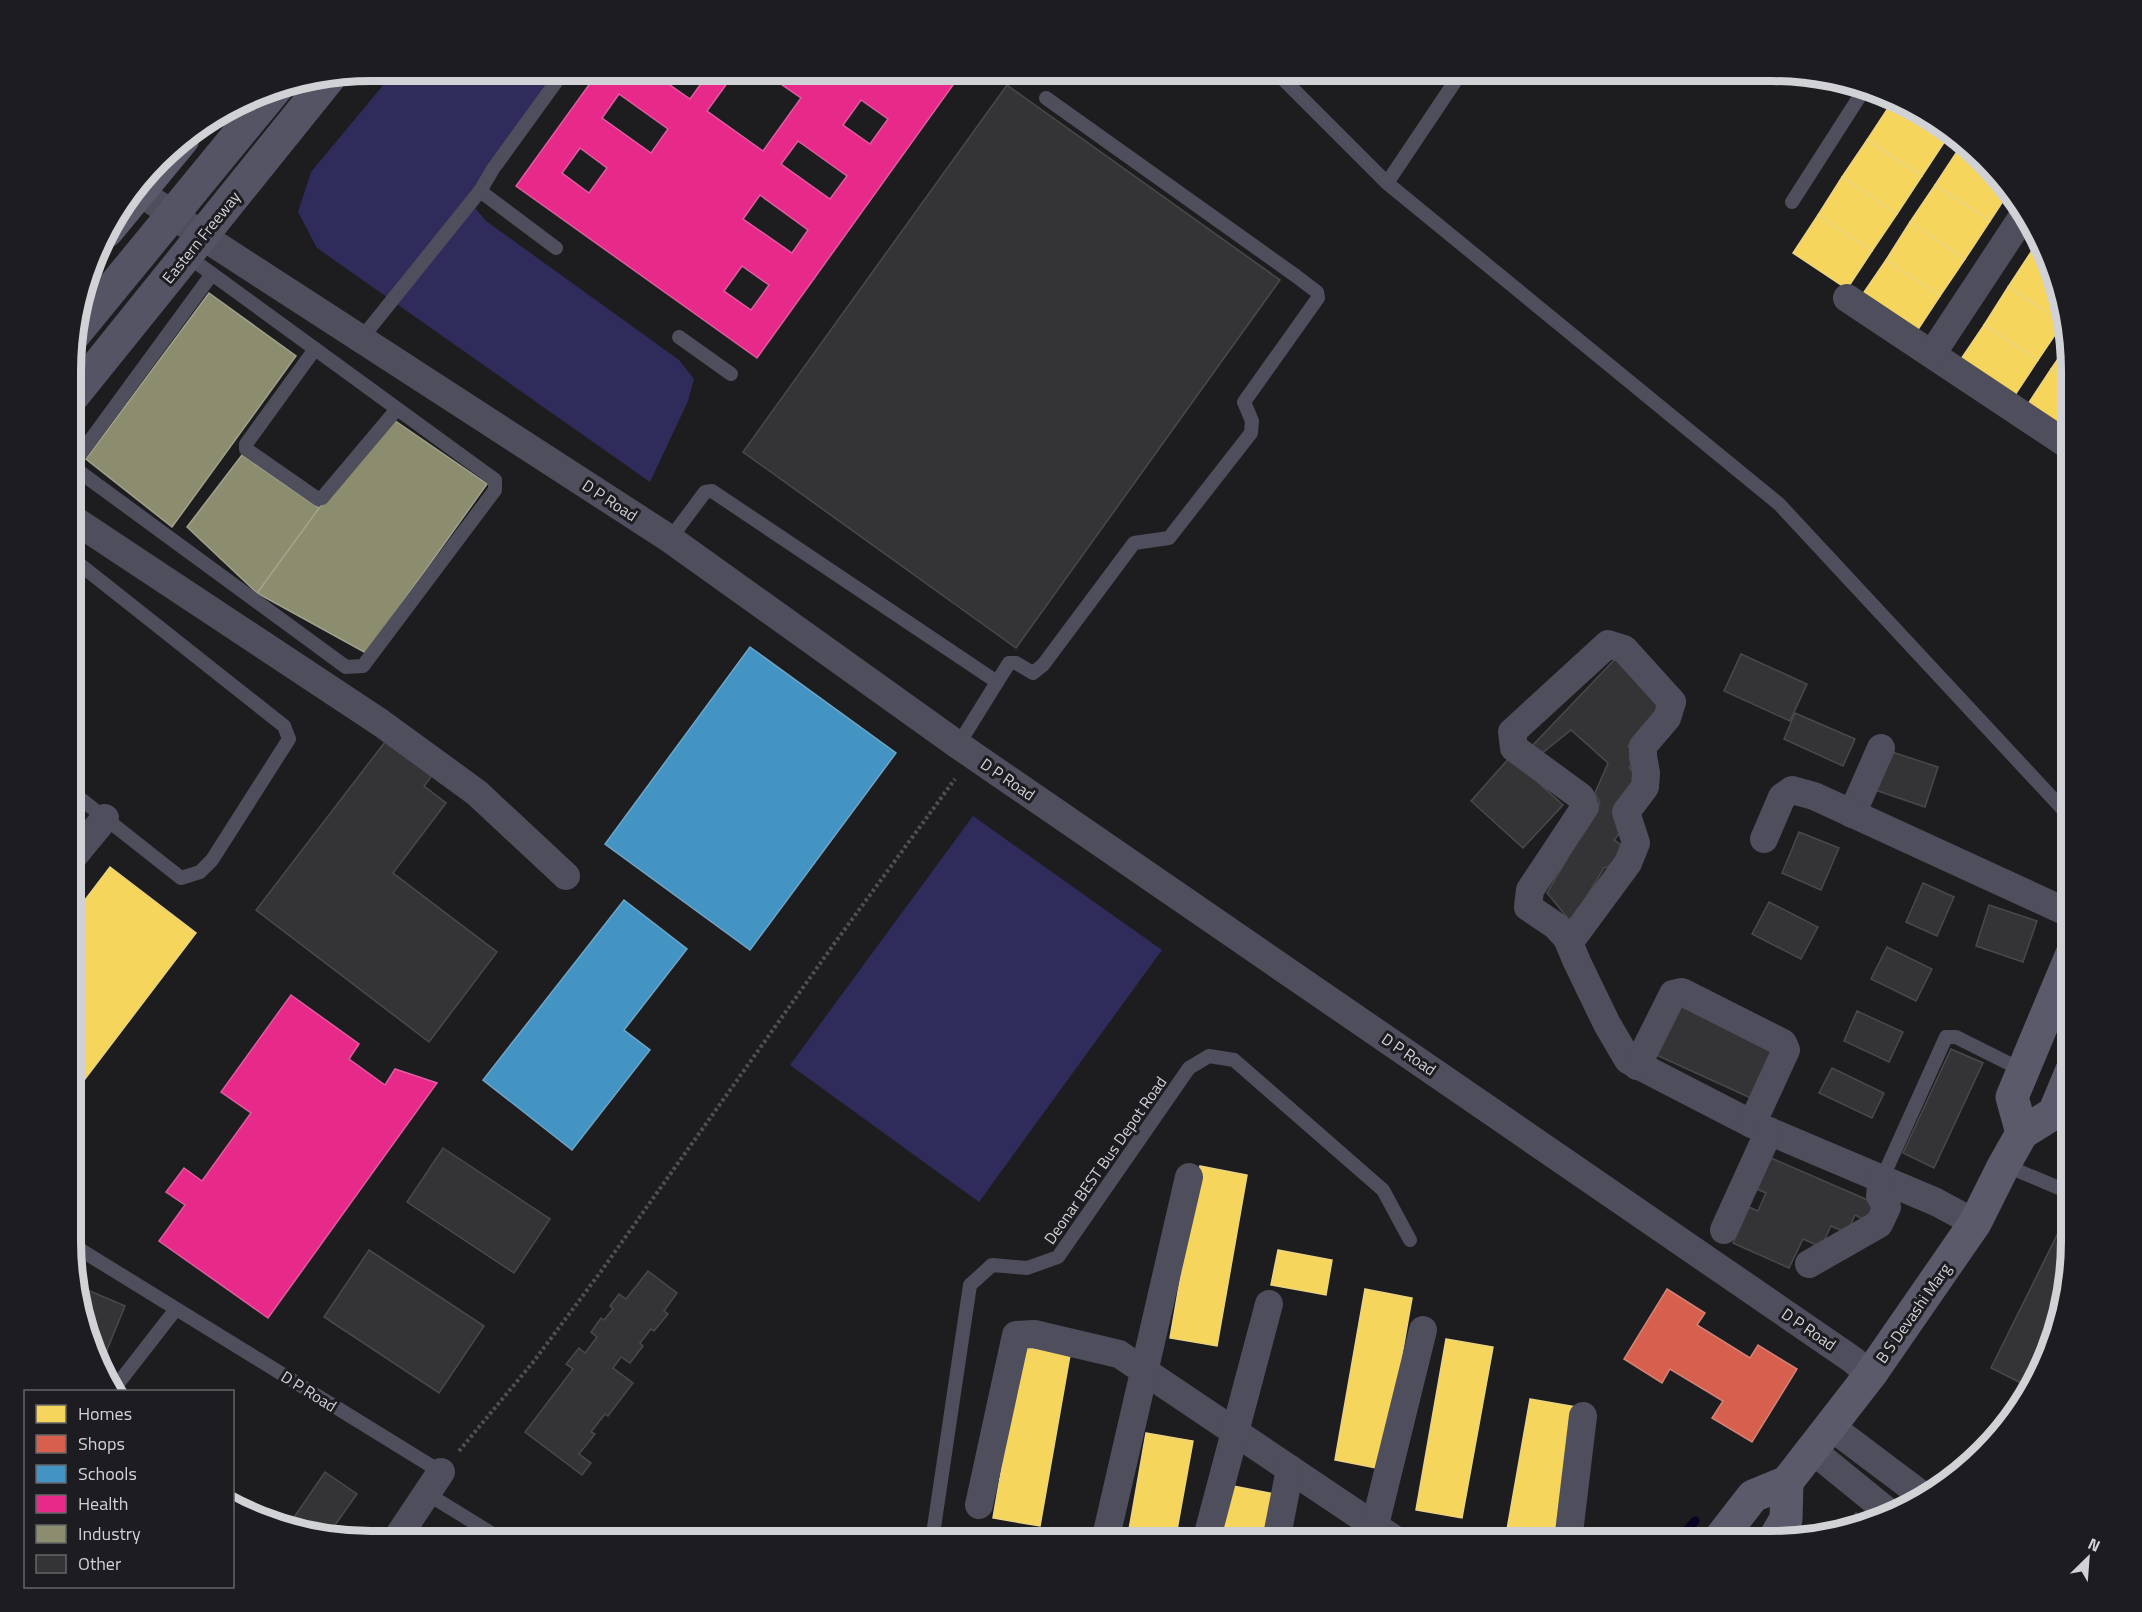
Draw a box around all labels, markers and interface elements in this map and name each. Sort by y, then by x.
street label: Eastern Freeway [156,185,246,288]
street label: D P Road [578,473,642,527]
street label: D P Road [976,752,1040,806]
street label: D P Road [1377,1027,1441,1081]
street label: Deonar BEST Bus Depot Road [1038,1071,1172,1249]
street label: B S Devashi Marg [1869,1258,1957,1368]
street label: D P Road [1777,1302,1841,1356]
street label: D P Road [277,1365,341,1417]
legend [24,1390,234,1588]
text: Homes [78,1400,132,1427]
text: Shops [78,1430,125,1457]
text: Schools [78,1460,137,1487]
text: Health [78,1490,128,1517]
text: Industry [78,1520,141,1547]
north arrow [2058,1528,2118,1588]
text: N [2084,1531,2104,1558]
text: Other [78,1550,121,1577]

